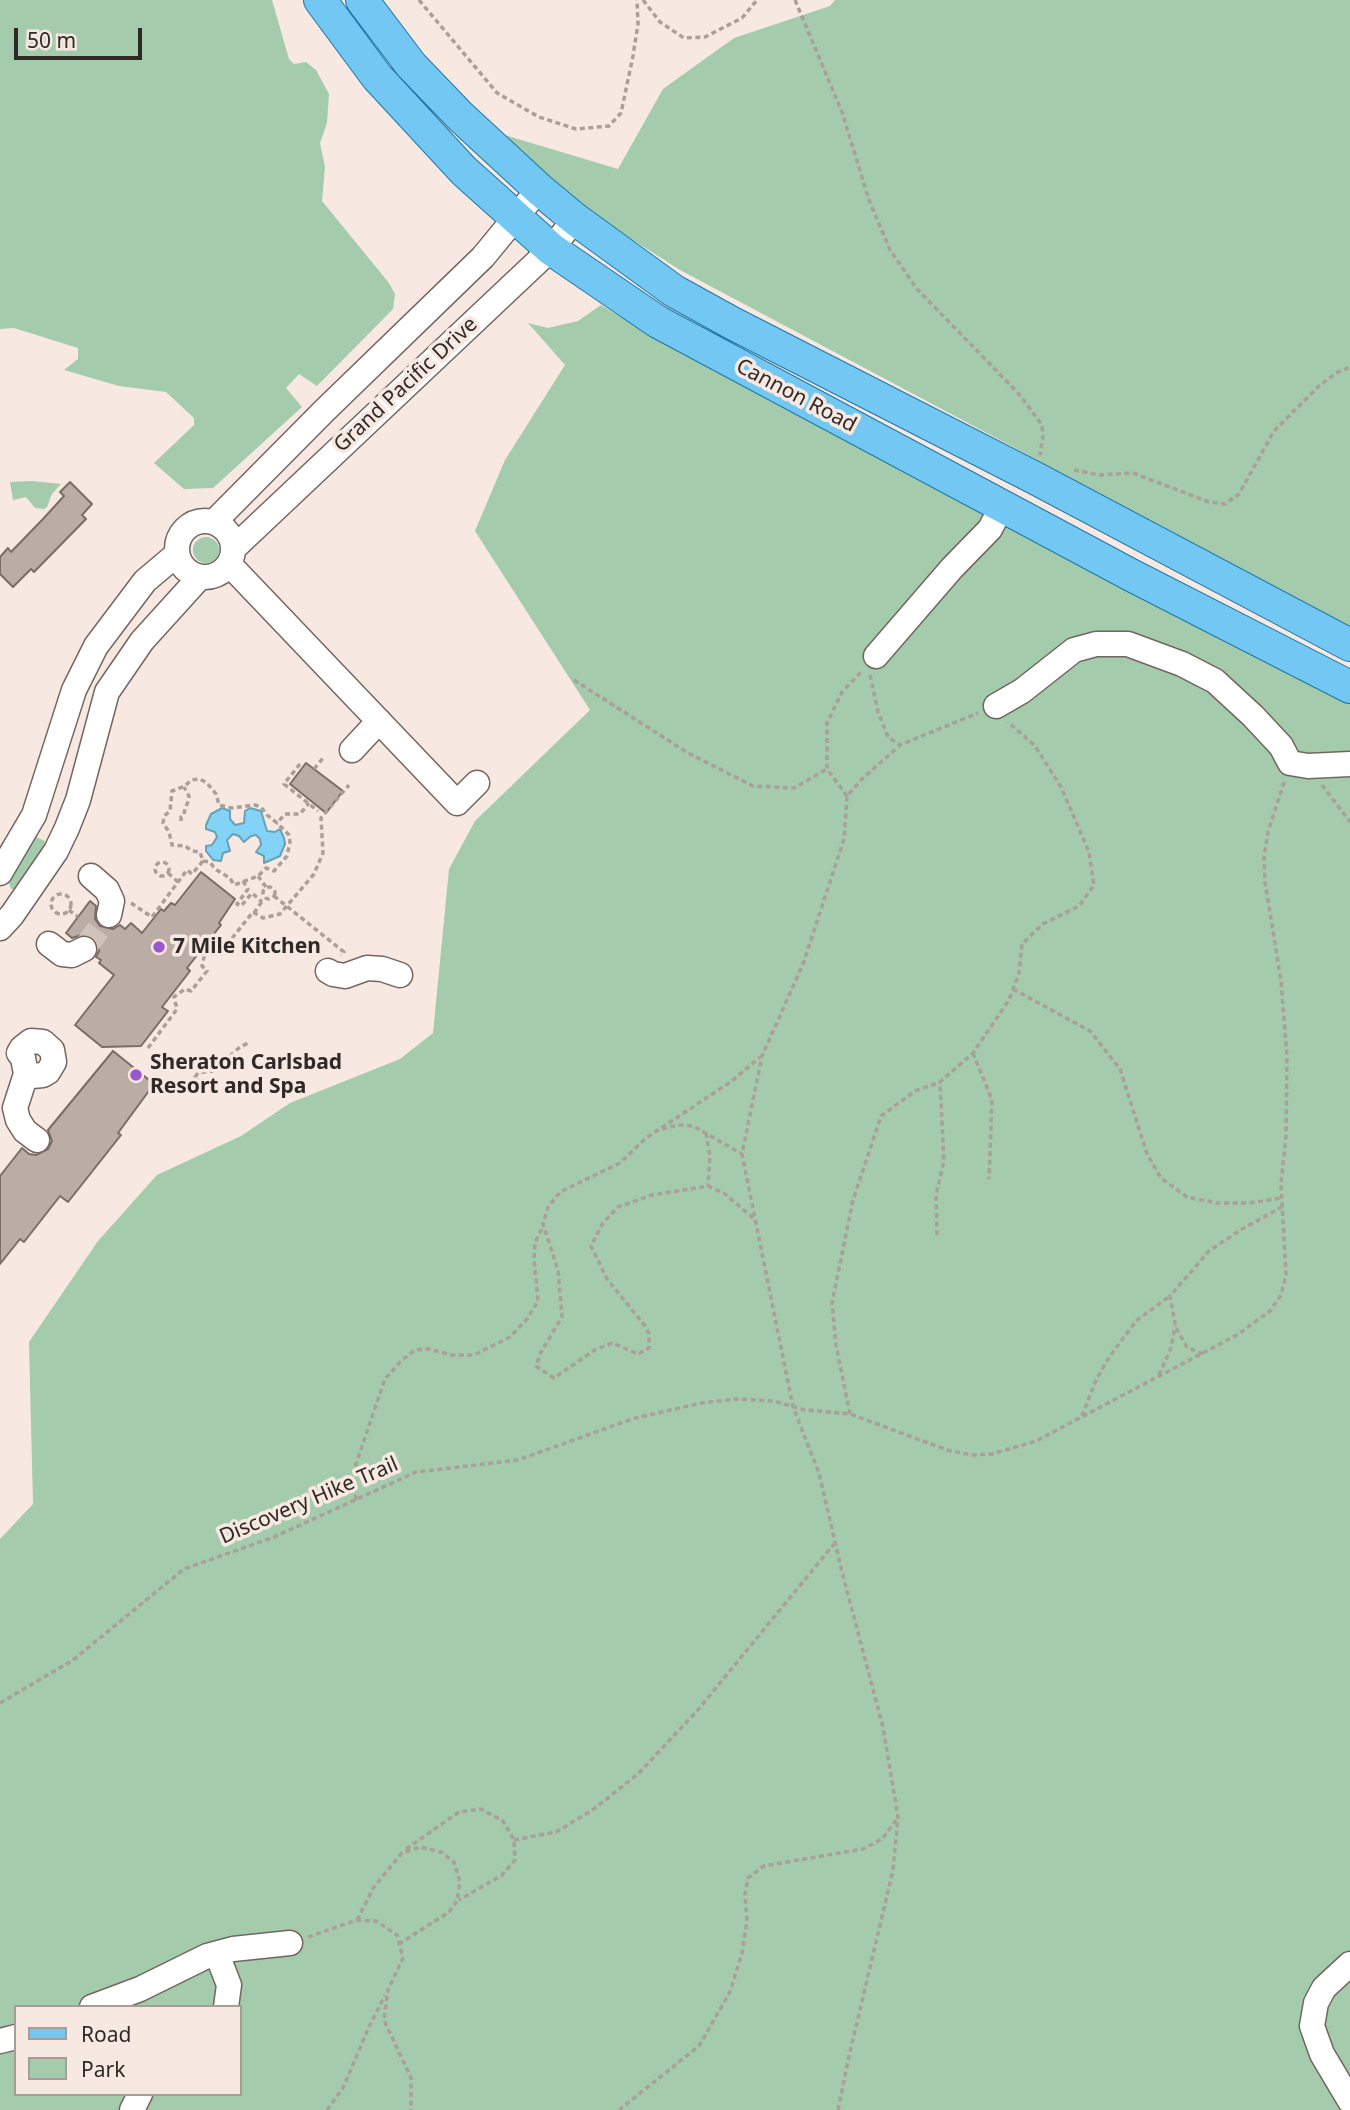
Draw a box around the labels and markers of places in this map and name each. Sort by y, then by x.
place label: 7 Mile Kitchen [173,934,321,960]
marker: 7 Mile Kitchen [151,939,167,955]
place label: Sheraton Carlsbad Resort and Spa [150,1050,342,1100]
marker: Sheraton Carlsbad Resort and Spa [128,1067,144,1083]

